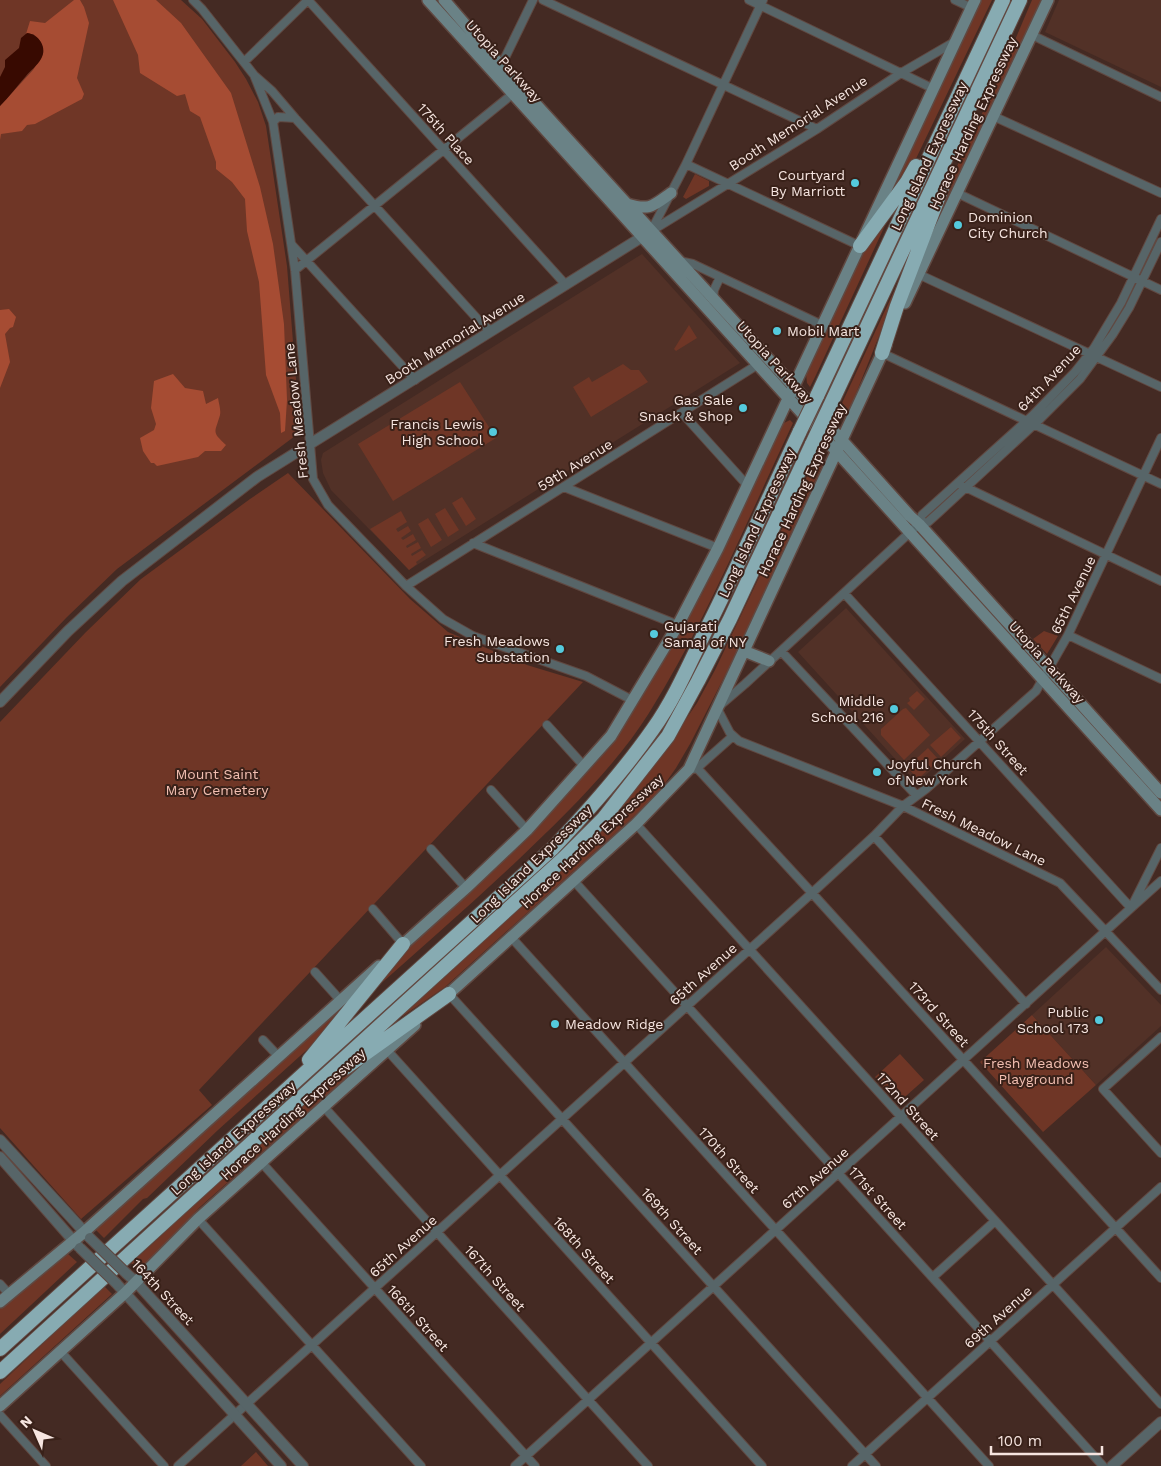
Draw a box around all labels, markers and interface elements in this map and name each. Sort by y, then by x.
street label: Utopia Parkway [463,16,546,106]
street label: Horace Harding Expressway [926,33,1021,212]
street label: Booth Memorial Avenue [726,72,870,174]
street label: Long Island Expressway [887,78,971,233]
street label: 175th Place [414,100,478,168]
place label: Courtyard By Marriott [770,167,845,199]
marker: Courtyard By Marriott [849,177,861,189]
place label: Dominion City Church [968,209,1048,241]
marker: Dominion City Church [952,219,964,231]
street label: Booth Memorial Avenue [382,288,528,388]
street label: Utopia Parkway [734,317,817,407]
place label: Mobil Mart [787,323,859,339]
marker: Mobil Mart [771,325,783,337]
street label: 64th Avenue [1014,341,1084,415]
street label: Fresh Meadow Lane [281,342,311,480]
place label: Gas Sale Snack & Shop [639,392,733,424]
street label: Horace Harding Expressway [755,400,850,579]
marker: Gas Sale Snack & Shop [737,402,749,414]
place label: Francis Lewis High School [390,416,484,448]
marker: Francis Lewis High School [487,426,499,438]
street label: 59th Avenue [535,436,615,494]
street label: Long Island Expressway [715,445,799,600]
street label: 65th Avenue [1047,553,1099,637]
street label: Utopia Parkway [1006,617,1089,707]
place label: Gujarati Samaj of NY [664,618,747,650]
marker: Gujarati Samaj of NY [648,628,660,640]
place label: Fresh Meadows Substation [444,633,550,665]
marker: Fresh Meadows Substation [554,643,566,655]
place label: Middle School 216 [811,693,884,725]
marker: Middle School 216 [888,703,900,715]
street label: 175th Street [964,706,1032,778]
place label: Joyful Church of New York [887,756,982,788]
park label: Mount Saint Mary Cemetery [166,766,269,798]
marker: Joyful Church of New York [871,766,883,778]
street label: Horace Harding Expressway [517,770,667,911]
street label: Fresh Meadow Lane [919,795,1049,869]
street label: Long Island Expressway [467,801,596,926]
street label: 65th Avenue [666,940,740,1008]
street label: 173rd Street [905,978,973,1050]
place label: Public School 173 [1017,1004,1089,1036]
marker: Public School 173 [1093,1014,1105,1026]
place label: Meadow Ridge [565,1016,663,1032]
marker: Meadow Ridge [549,1018,561,1030]
street label: Horace Harding Expressway [217,1044,369,1183]
park label: Fresh Meadows Playground [983,1055,1089,1087]
street label: 172nd Street [873,1069,943,1143]
street label: Long Island Expressway [167,1077,299,1198]
street label: 170th Street [695,1124,763,1196]
street label: 67th Avenue [778,1144,852,1212]
street label: 171st Street [846,1163,910,1233]
street label: 169th Street [638,1184,706,1258]
street label: 65th Avenue [366,1212,440,1280]
street label: 168th Street [550,1213,618,1287]
street label: 167th Street [461,1242,529,1314]
street label: 164th Street [129,1256,198,1328]
street label: 166th Street [384,1281,452,1355]
street label: 69th Avenue [961,1282,1035,1352]
north arrow [10,1406,60,1456]
text: N [16,1412,35,1431]
scale bar [991,1424,1102,1456]
text: 100 m [998,1432,1042,1450]

